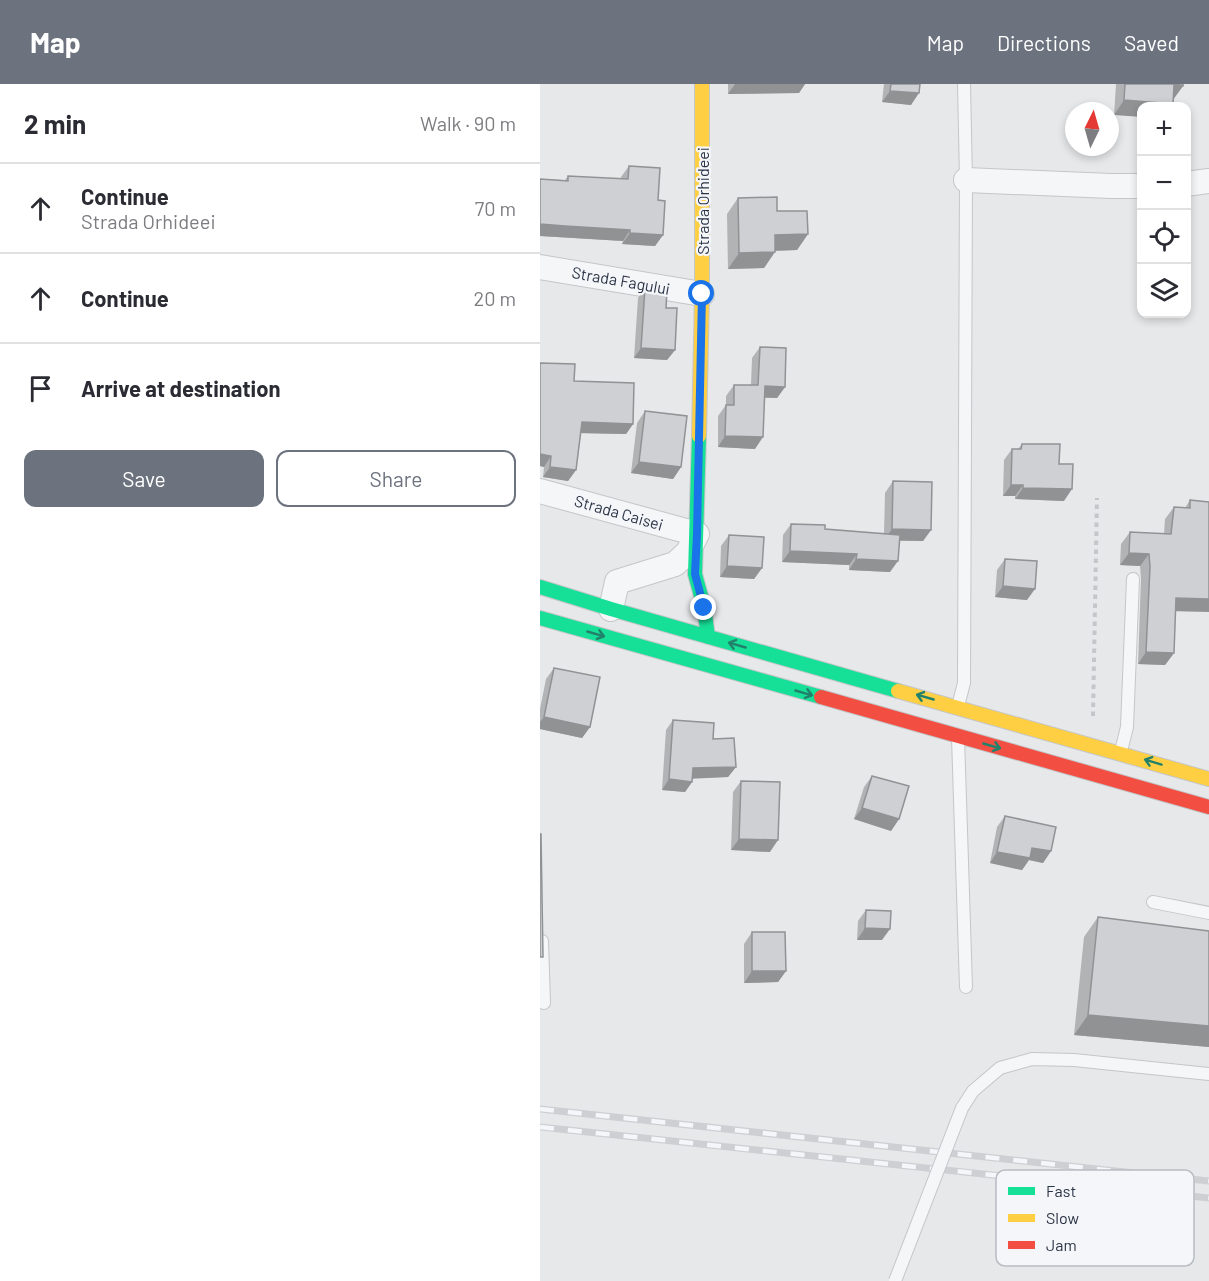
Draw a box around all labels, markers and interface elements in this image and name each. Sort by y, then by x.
text: Map [30,25,81,59]
text: Map [927,30,964,55]
text: Directions [997,30,1091,55]
text: Saved [1124,30,1179,55]
north arrow [1065,102,1119,156]
map controls [1137,102,1191,318]
button: + [1137,102,1191,156]
text: 2 min [24,108,86,139]
text: Walk · 90 m [420,111,516,135]
street label: Strada Orhideei [693,147,712,255]
button: − [1137,156,1191,210]
text: Continue [81,183,169,209]
icon: ahead [24,192,57,225]
text: 70 m [475,196,516,220]
text: Strada Orhideei [81,209,216,233]
button: locate [1137,210,1191,264]
street label: Strada Fagului [570,262,672,298]
button: layers [1137,264,1191,318]
route start [688,280,714,306]
icon: ahead [24,282,57,315]
text: Continue [81,285,169,311]
text: 20 m [473,286,516,310]
icon: arrive [24,372,57,405]
text: Arrive at destination [81,375,280,401]
button: Save [24,450,264,507]
button: Share [276,450,516,507]
street label: Strada Caisei [572,490,666,534]
route end [690,594,716,620]
one-way arrow [586,629,605,640]
one-way arrow [728,638,747,650]
one-way arrow [794,688,813,699]
one-way arrow [916,691,935,703]
one-way arrow [982,741,1001,752]
one-way arrow [1144,756,1163,767]
legend [996,1170,1194,1266]
text: Fast [1046,1181,1076,1200]
text: Slow [1046,1208,1079,1227]
text: Jam [1046,1235,1077,1254]

